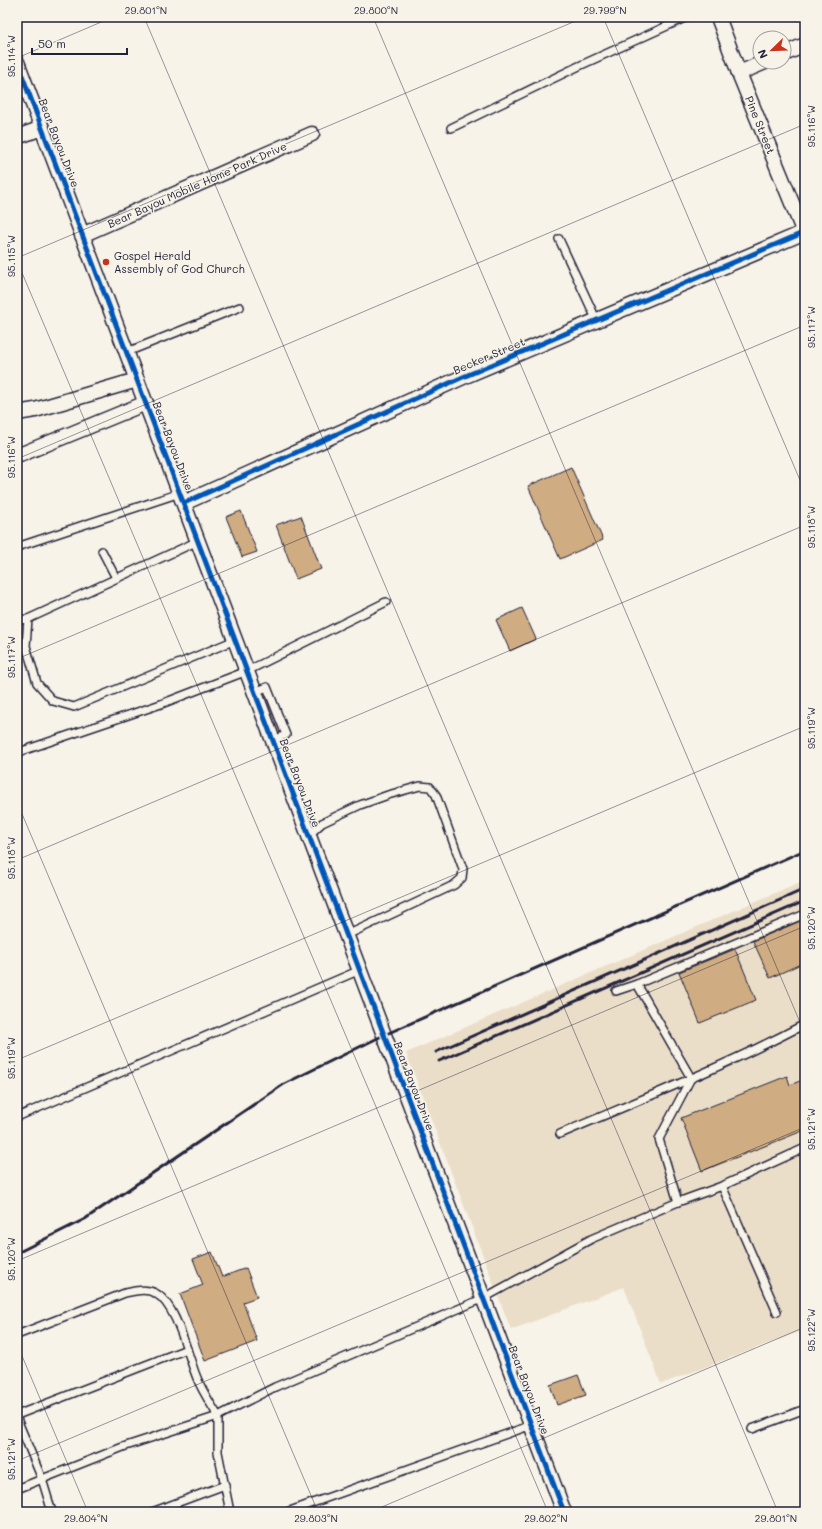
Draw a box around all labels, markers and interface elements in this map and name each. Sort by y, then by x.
text: 29.801°N [125,3,167,17]
text: 29.800°N [354,3,398,17]
text: 29.799°N [583,3,627,17]
scale bar [32,30,127,56]
north arrow [752,30,792,70]
text: 95.114°W [4,35,18,77]
text: 50 m [38,35,66,51]
text: N [754,47,771,61]
street label: Pine Street [742,93,779,156]
street label: Bear Bayou Drive [36,96,83,190]
text: 95.116°W [804,105,818,147]
street label: Bear Bayou Mobile Home Park Drive [105,138,289,231]
text: 95.115°W [4,235,18,277]
place label: Gospel Herald Assembly of God Church [114,248,245,276]
marker: Gospel Herald Assembly of God Church [101,257,111,267]
text: 95.117°W [804,306,818,348]
street label: Becker Street [451,334,527,377]
street label: Bear Bayou Drive [150,399,197,493]
text: 95.116°W [4,436,18,478]
text: 95.118°W [804,506,818,548]
text: 95.117°W [4,636,18,678]
text: 95.119°W [804,707,818,749]
street label: Bear Bayou Drive [277,736,324,830]
text: 95.118°W [4,837,18,879]
text: 95.120°W [804,906,818,950]
text: 95.119°W [4,1037,18,1079]
street label: Bear Bayou Drive [391,1039,438,1133]
text: 95.121°W [804,1108,818,1150]
text: 95.120°W [4,1237,18,1281]
text: 95.122°W [804,1308,818,1351]
street label: Bear Bayou Drive [506,1343,553,1437]
text: 95.121°W [4,1438,18,1480]
text: 29.804°N [64,1511,108,1525]
text: 29.803°N [294,1511,338,1525]
text: 29.802°N [524,1511,568,1525]
text: 29.801°N [755,1511,797,1525]

